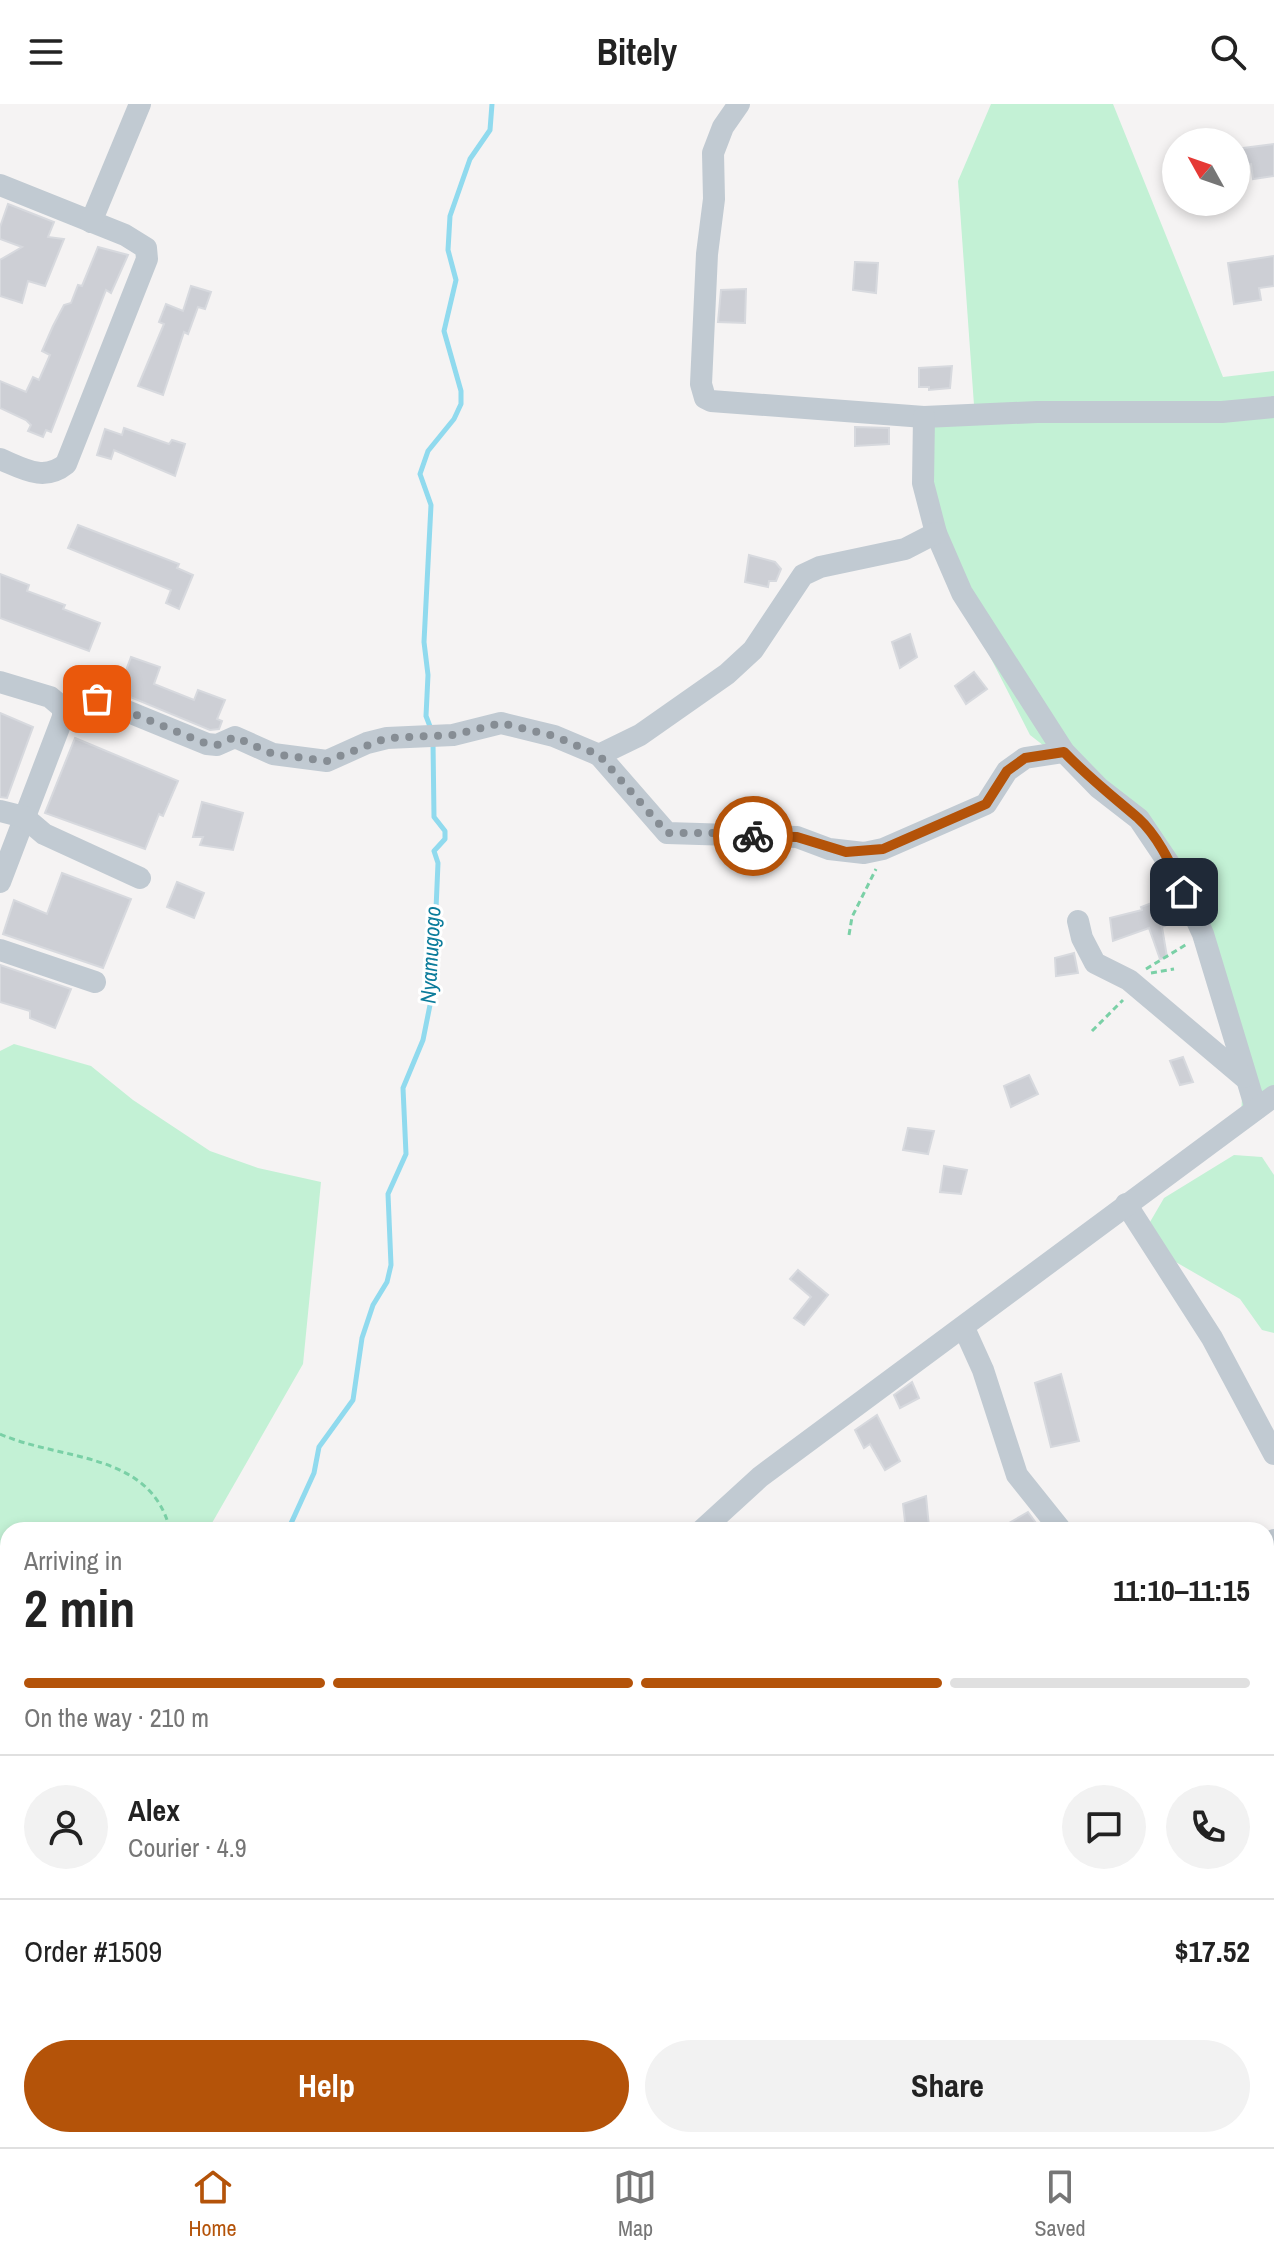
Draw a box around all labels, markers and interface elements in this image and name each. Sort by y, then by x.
text: Bitely [597,28,677,76]
icon: menu [24,30,68,74]
icon: search [1206,30,1250,74]
north arrow [1162,128,1250,216]
map controls [1162,128,1250,216]
pin [63,665,131,733]
icon: bag [75,677,119,721]
courier [713,796,793,876]
icon: bike [731,814,775,858]
pin [1150,858,1218,926]
icon: home [1162,870,1206,914]
water label: Nyamugogo [412,906,448,1004]
text: Arriving in [24,1543,122,1578]
text: 11:10–11:15 [1113,1570,1250,1610]
text: 2 min [24,1573,135,1643]
text: On the way · 210 m [24,1700,209,1735]
button: person [24,1785,108,1869]
button: chat [1062,1785,1146,1869]
button: phone [1166,1785,1250,1869]
text: Alex [128,1790,180,1830]
text: Courier · 4.9 [128,1830,247,1865]
text: Order #1509 [24,1931,162,1971]
text: $17.52 [1175,1931,1250,1971]
button: Help [24,2040,629,2132]
button: Share [645,2040,1250,2132]
tab: Home [188,2165,237,2243]
tab: Map [613,2165,657,2243]
tab: Saved [1034,2165,1086,2243]

